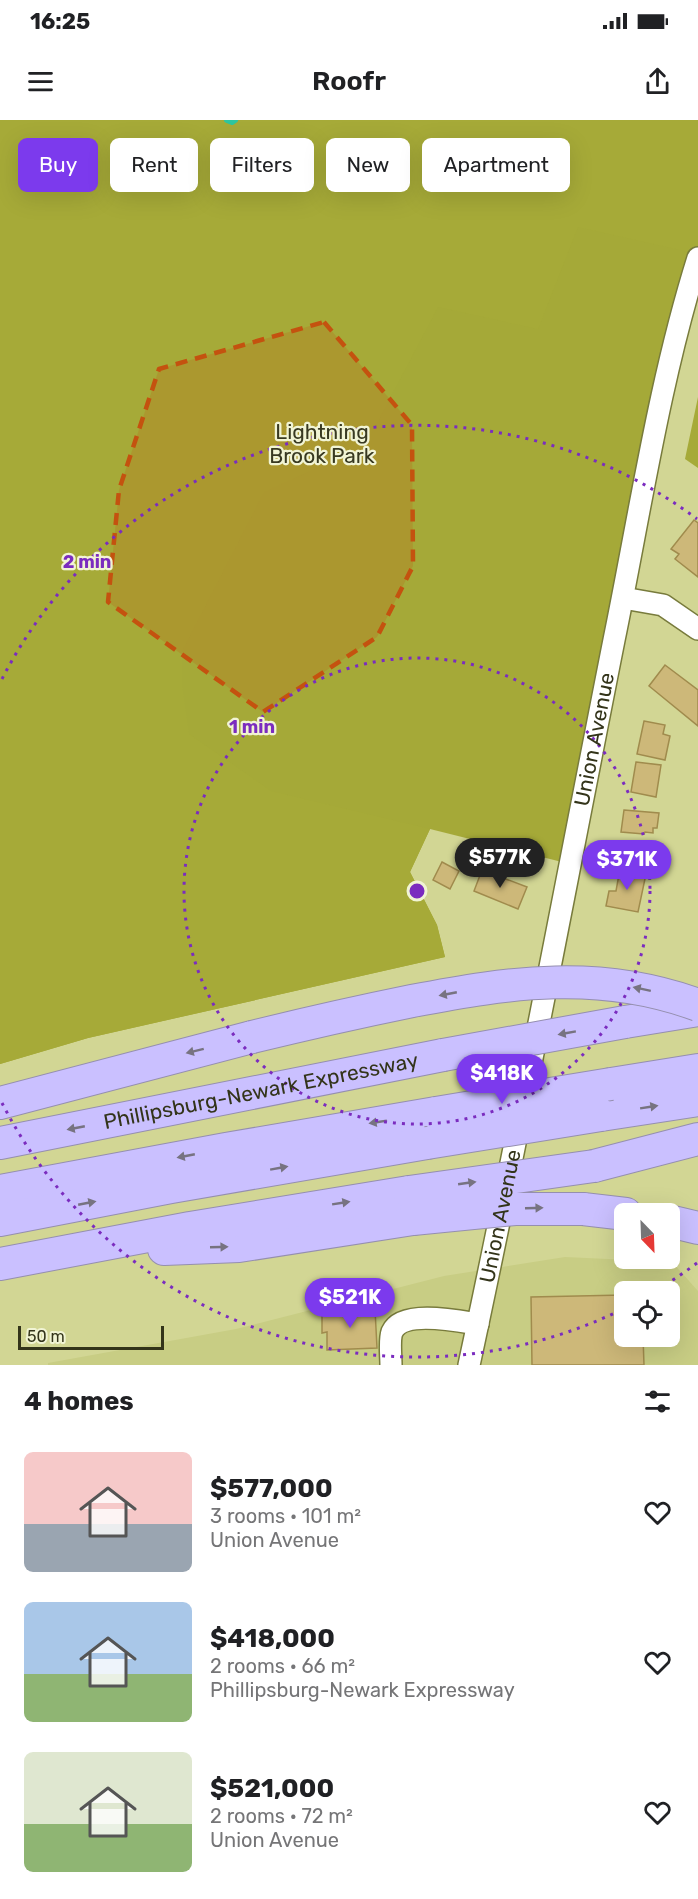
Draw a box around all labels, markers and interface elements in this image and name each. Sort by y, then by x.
text: 16:25 [30,8,90,35]
icon: menu [24,65,57,98]
text: Roofr [312,65,386,97]
icon: share [641,65,674,98]
chip: Buy [18,138,98,192]
chip: Rent [110,138,198,192]
chip: Filters [210,138,314,192]
chip: New [326,138,410,192]
chip: Apartment [422,138,570,192]
park label: Lightning Brook Park [269,419,375,468]
text: 2 min [63,551,111,573]
street label: Union Avenue [569,670,619,808]
text: 1 min [229,716,275,738]
pin: $577K [458,838,542,889]
pin: $371K [585,840,669,891]
text: $577K [469,845,531,869]
text: $371K [596,847,658,871]
centre of rings [407,881,427,901]
one-way arrow [632,984,651,993]
one-way arrow [439,990,458,999]
one-way arrow [558,1029,577,1038]
street label: Phillipsburg-Newark Expressway [101,1047,421,1134]
one-way arrow [186,1047,204,1056]
pin: $418K [460,1054,544,1105]
text: $418K [470,1061,534,1085]
one-way arrow [640,1103,659,1112]
one-way arrow [369,1118,388,1127]
one-way arrow [67,1124,86,1133]
street label: Union Avenue [474,1147,526,1285]
one-way arrow [177,1152,196,1161]
one-way arrow [269,1163,288,1172]
one-way arrow [458,1178,477,1187]
one-way arrow [78,1198,97,1207]
one-way arrow [331,1198,350,1207]
one-way arrow [524,1203,543,1213]
north arrow [614,1203,680,1269]
map controls [614,1203,680,1347]
one-way arrow [210,1243,229,1252]
pin: $521K [308,1278,392,1329]
button: locate [614,1281,680,1347]
text: $521K [319,1285,381,1309]
scale bar [18,1323,164,1350]
text: 50 m [27,1327,65,1346]
icon: filters [641,1385,674,1418]
text: 4 homes [24,1386,134,1417]
text: $577,000 [210,1473,333,1504]
icon: home [72,1476,144,1548]
icon: heart [641,1496,674,1529]
text: 3 rooms · 101 m² [210,1504,361,1528]
text: Union Avenue [210,1528,339,1552]
text: $418,000 [210,1623,335,1654]
icon: home [72,1626,144,1698]
icon: heart [641,1646,674,1679]
text: 2 rooms · 66 m² [210,1654,355,1678]
text: Phillipsburg-Newark Expressway [210,1678,515,1702]
text: $521,000 [210,1773,334,1804]
icon: home [72,1776,144,1848]
icon: heart [641,1796,674,1829]
text: 2 rooms · 72 m² [210,1804,353,1828]
text: Union Avenue [210,1828,339,1852]

